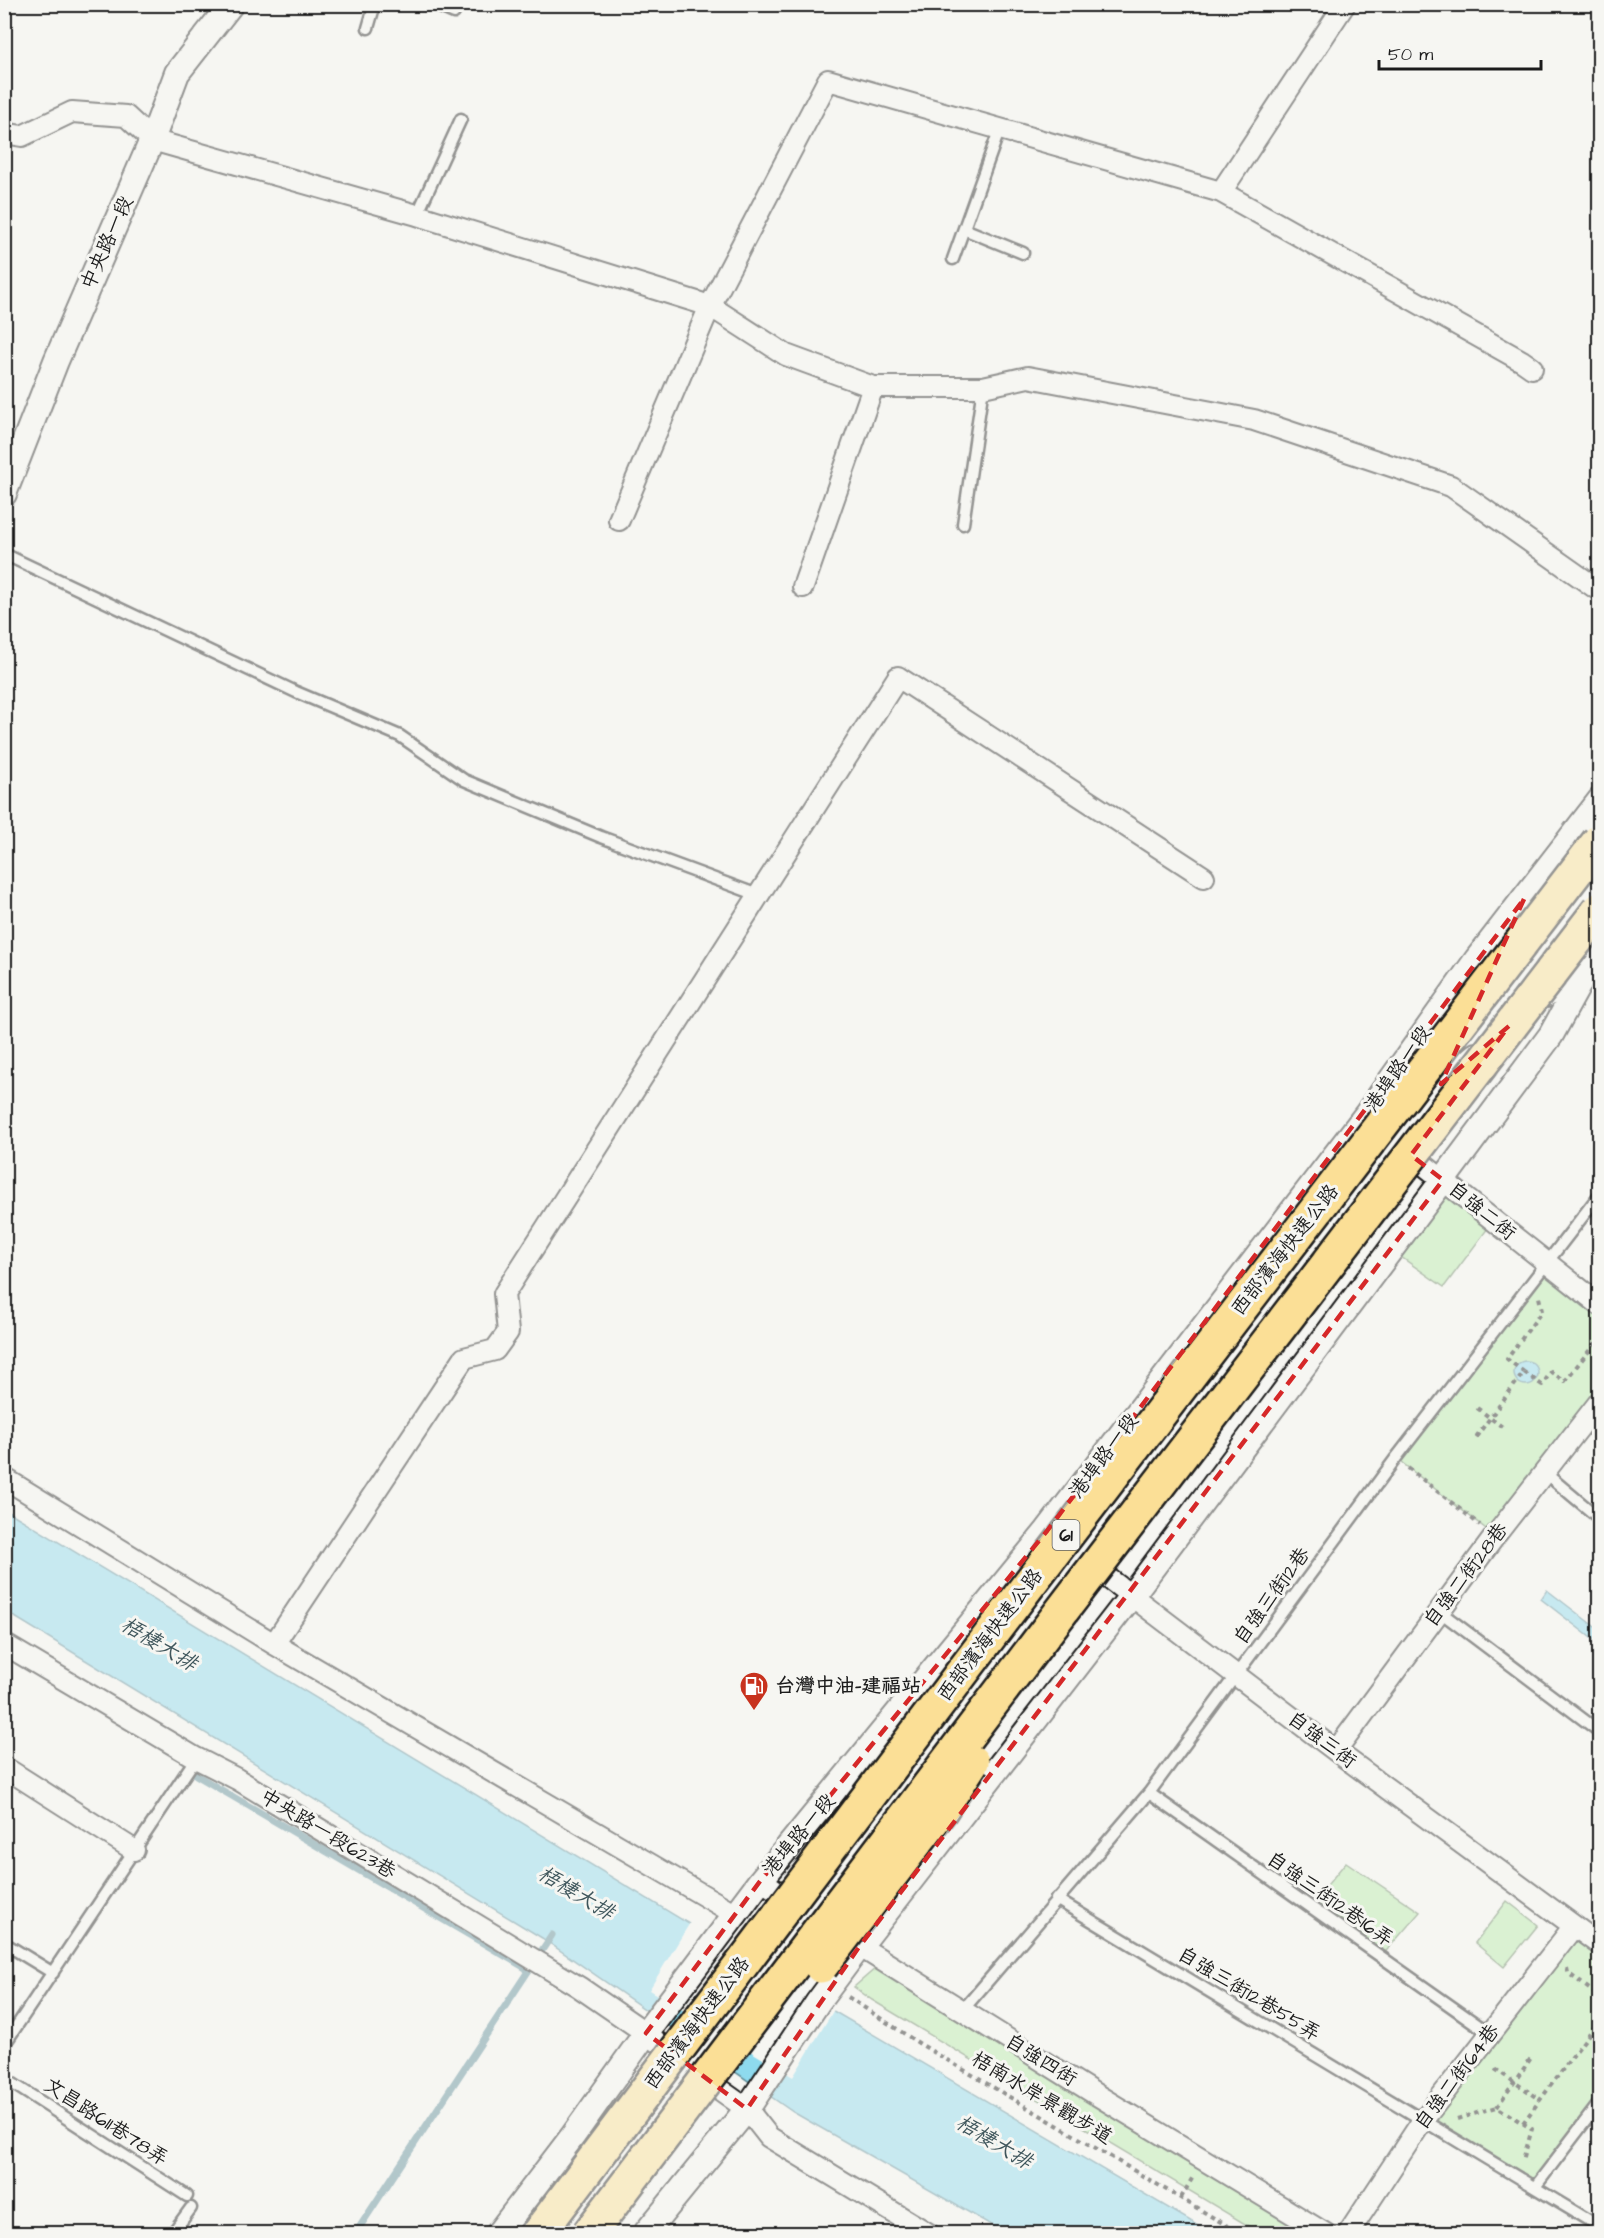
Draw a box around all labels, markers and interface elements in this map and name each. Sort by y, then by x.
scale bar [1379,33,1541,71]
text: 50 m [1388,42,1433,67]
street label: 中央路一段 [74,192,140,294]
street label: 港埠路一段 [1358,1020,1438,1118]
street label: 自強二街 [1442,1175,1522,1247]
street label: 西部濱海快速公路 [1225,1178,1346,1322]
street label: 港埠路一段 [1063,1408,1145,1504]
street label: 自強二街28巷 [1417,1516,1515,1633]
road number: 61 [1052,1520,1080,1550]
street label: 自強三街12巷 [1227,1541,1317,1650]
street label: 西部濱海快速公路 [931,1562,1050,1707]
water label: 梧棲大排 [116,1610,204,1679]
fuel station icon: 台灣中油-建福站 [738,1670,770,1712]
place label: 台灣中油-建福站 [775,1672,921,1700]
street label: 自強三街 [1282,1705,1362,1775]
street label: 中央路一段623巷 [255,1782,402,1886]
street label: 港埠路一段 [756,1788,842,1882]
street label: 自強三街12巷16弄 [1261,1845,1399,1953]
water label: 梧棲大排 [533,1859,621,1928]
street label: 自強三街12巷55弄 [1172,1940,1326,2048]
street label: 西部濱海快速公路 [638,1950,757,2095]
street label: 自強二街64巷 [1408,2017,1507,2136]
street label: 自強四街 [1000,2027,1082,2093]
street label: 梧南水岸景觀步道 [966,2045,1118,2151]
street label: 文昌路611巷78弄 [38,2071,174,2173]
water label: 梧棲大排 [951,2108,1039,2177]

